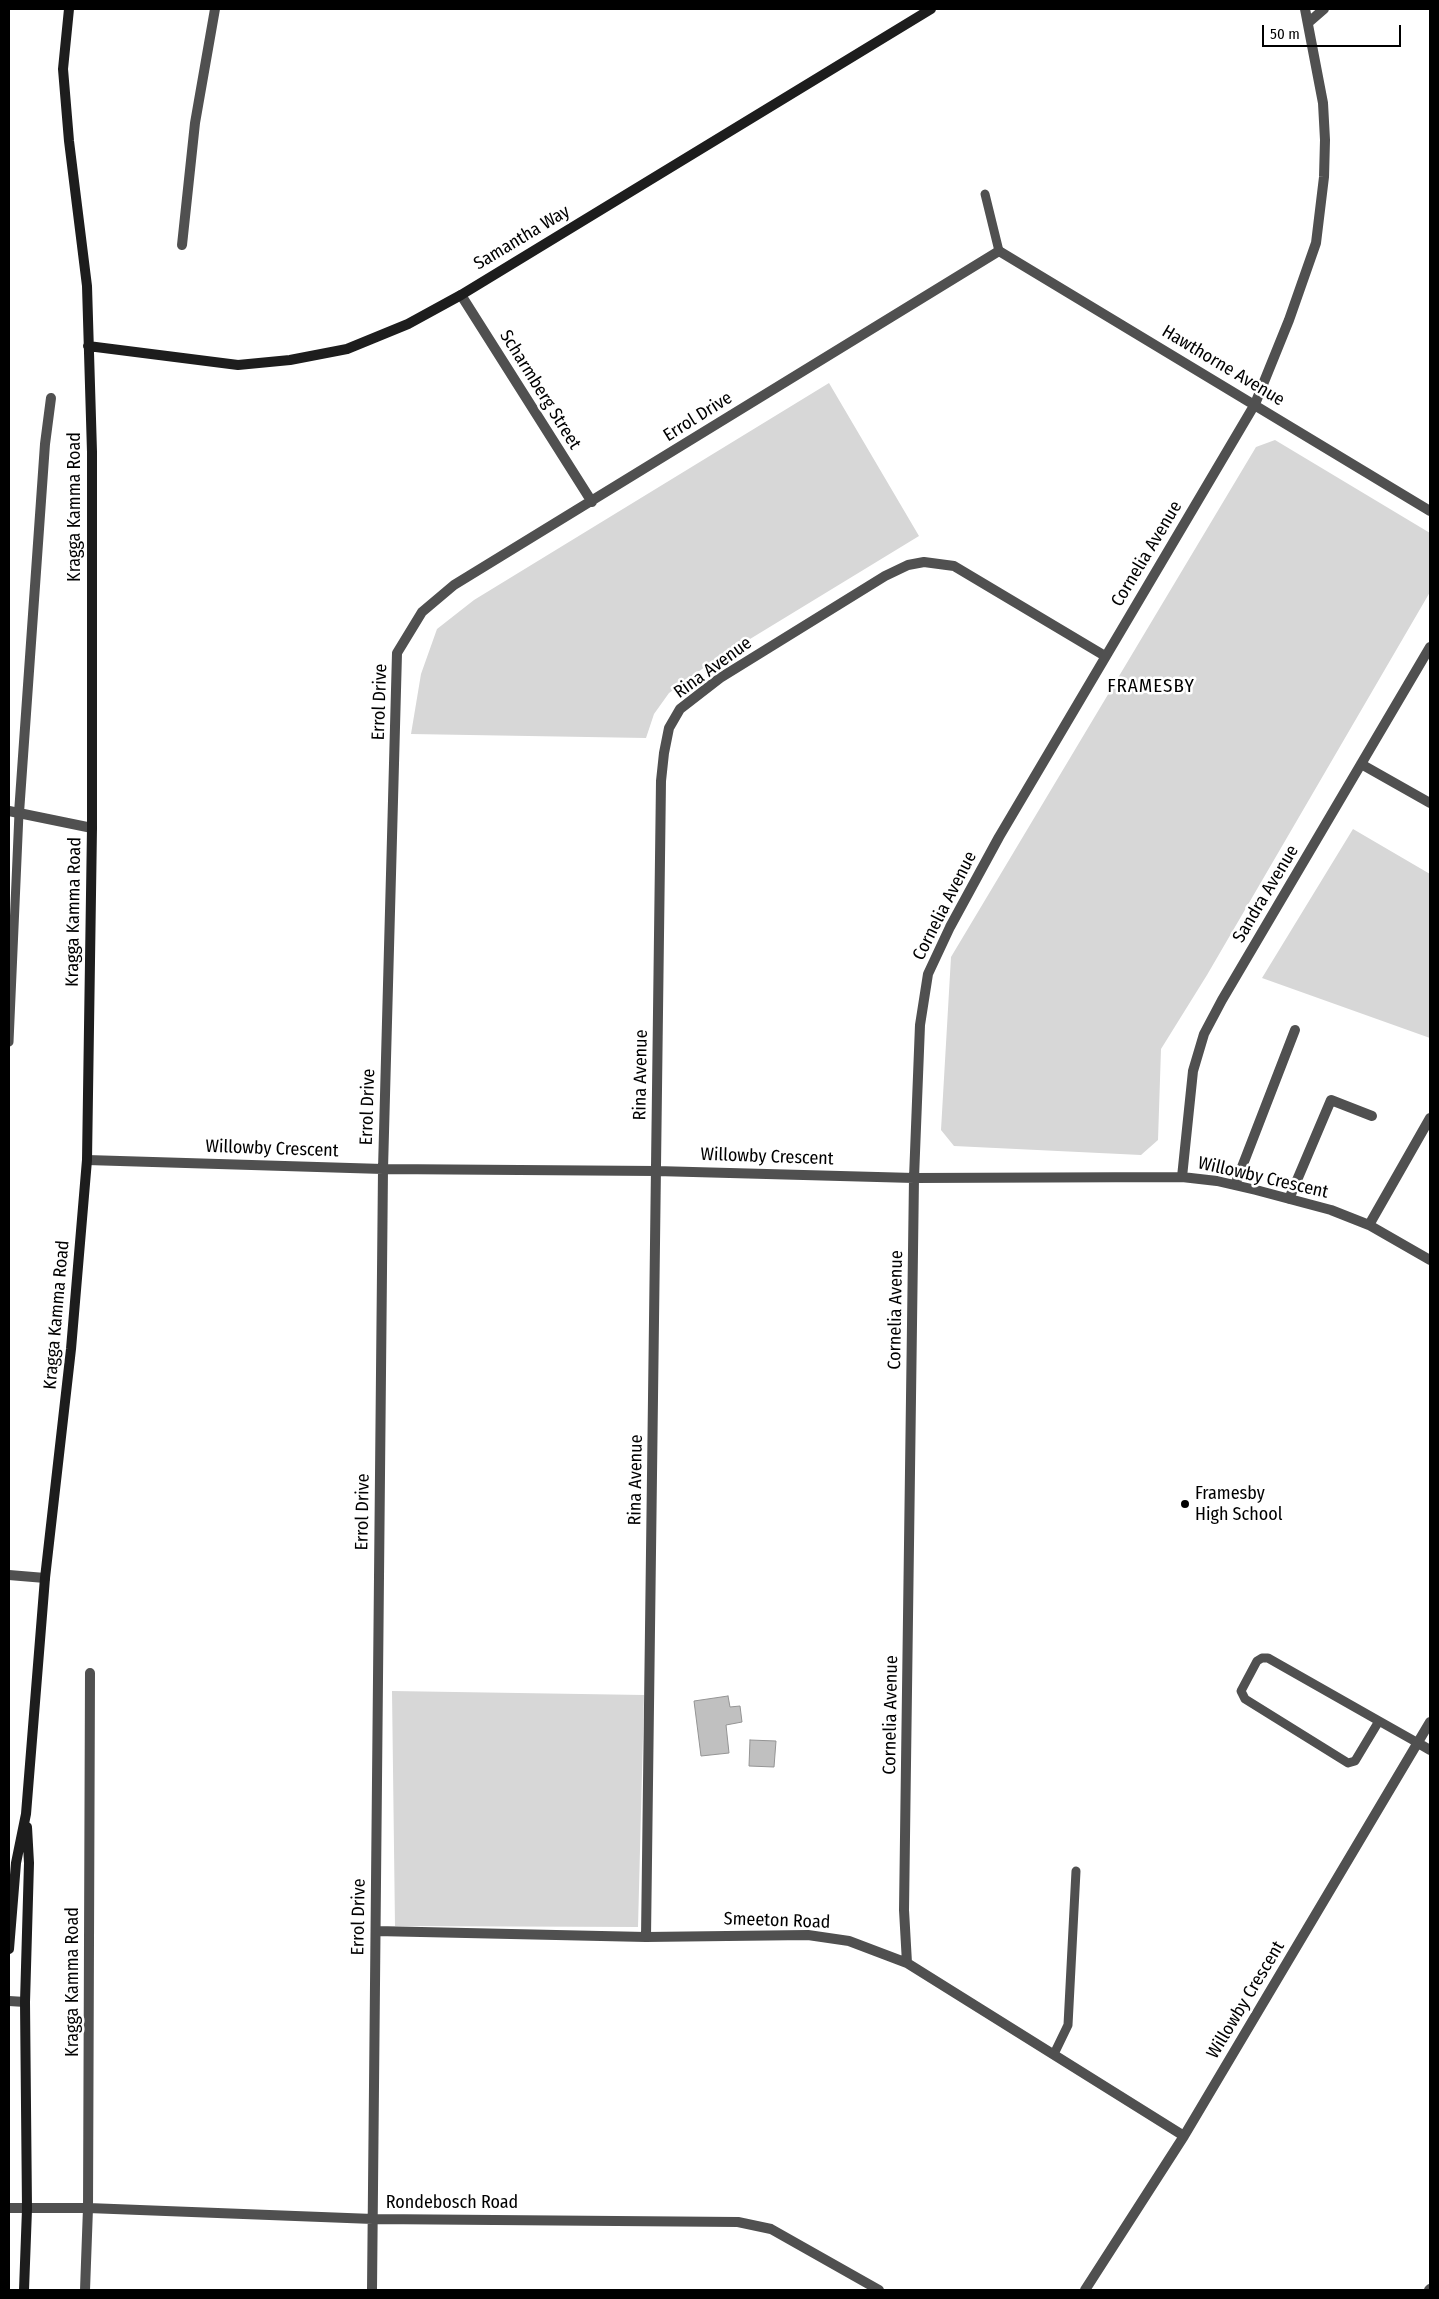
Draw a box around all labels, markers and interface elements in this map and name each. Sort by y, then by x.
scale bar [1264,15,1403,47]
text: 50 m [1270,25,1300,43]
street label: Samantha Way [470,201,574,275]
street label: Hawthorne Avenue [1158,321,1288,411]
street label: Scharmberg Street [495,326,585,454]
street label: Errol Drive [660,387,736,447]
street label: Kragga Kamma Road [64,432,86,582]
street label: Cornelia Avenue [1107,497,1187,611]
street label: Rina Avenue [670,633,756,703]
street label: Errol Drive [368,663,392,741]
district label: FRAMESBY [1106,676,1196,698]
street label: Kragga Kamma Road [62,837,86,987]
street label: Sandra Avenue [1228,841,1304,947]
street label: Cornelia Avenue [908,848,982,964]
street label: Rina Avenue [629,1029,653,1121]
street label: Errol Drive [356,1068,380,1146]
street label: Willowby Crescent [205,1136,339,1162]
street label: Willowby Crescent [700,1144,834,1170]
street label: Willowby Crescent [1196,1152,1330,1204]
street label: Kragga Kamma Road [40,1239,74,1391]
street label: Cornelia Avenue [884,1250,908,1370]
street label: Rina Avenue [624,1434,648,1526]
street label: Errol Drive [352,1473,374,1551]
place label: Framesby High School [1195,1483,1282,1526]
marker: Framesby High School [1179,1498,1191,1510]
street label: Cornelia Avenue [879,1655,903,1775]
street label: Errol Drive [348,1878,370,1956]
street label: Kragga Kamma Road [62,1907,84,2057]
street label: Smeeton Road [723,1908,831,1934]
street label: Willowby Crescent [1202,1937,1290,2063]
street label: Rondebosch Road [386,2192,518,2214]

